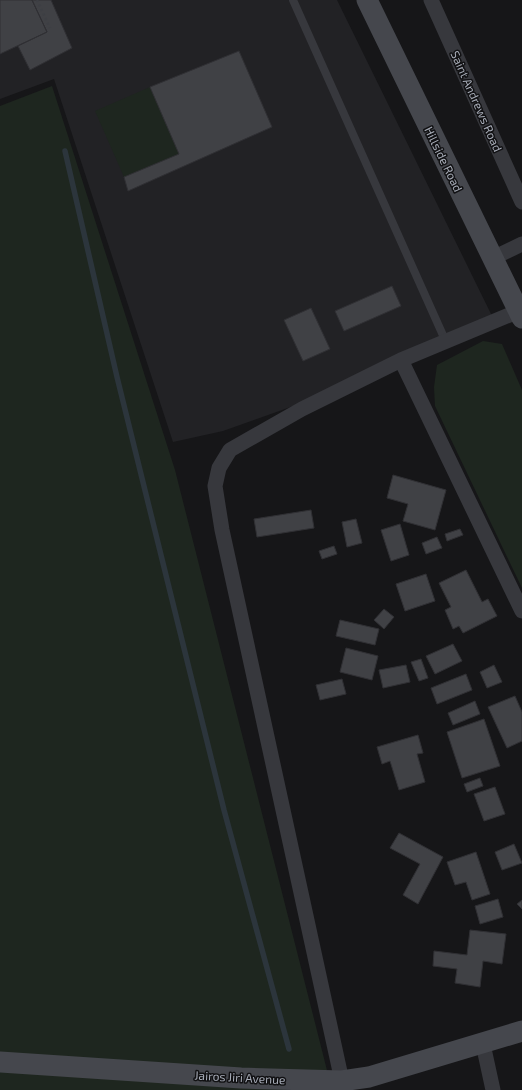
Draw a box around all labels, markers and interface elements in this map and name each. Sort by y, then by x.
street label: Saint Andrews Road [448,48,506,154]
street label: Hillside Road [422,124,466,194]
street label: Jairos Jiri Avenue [194,1068,286,1086]

